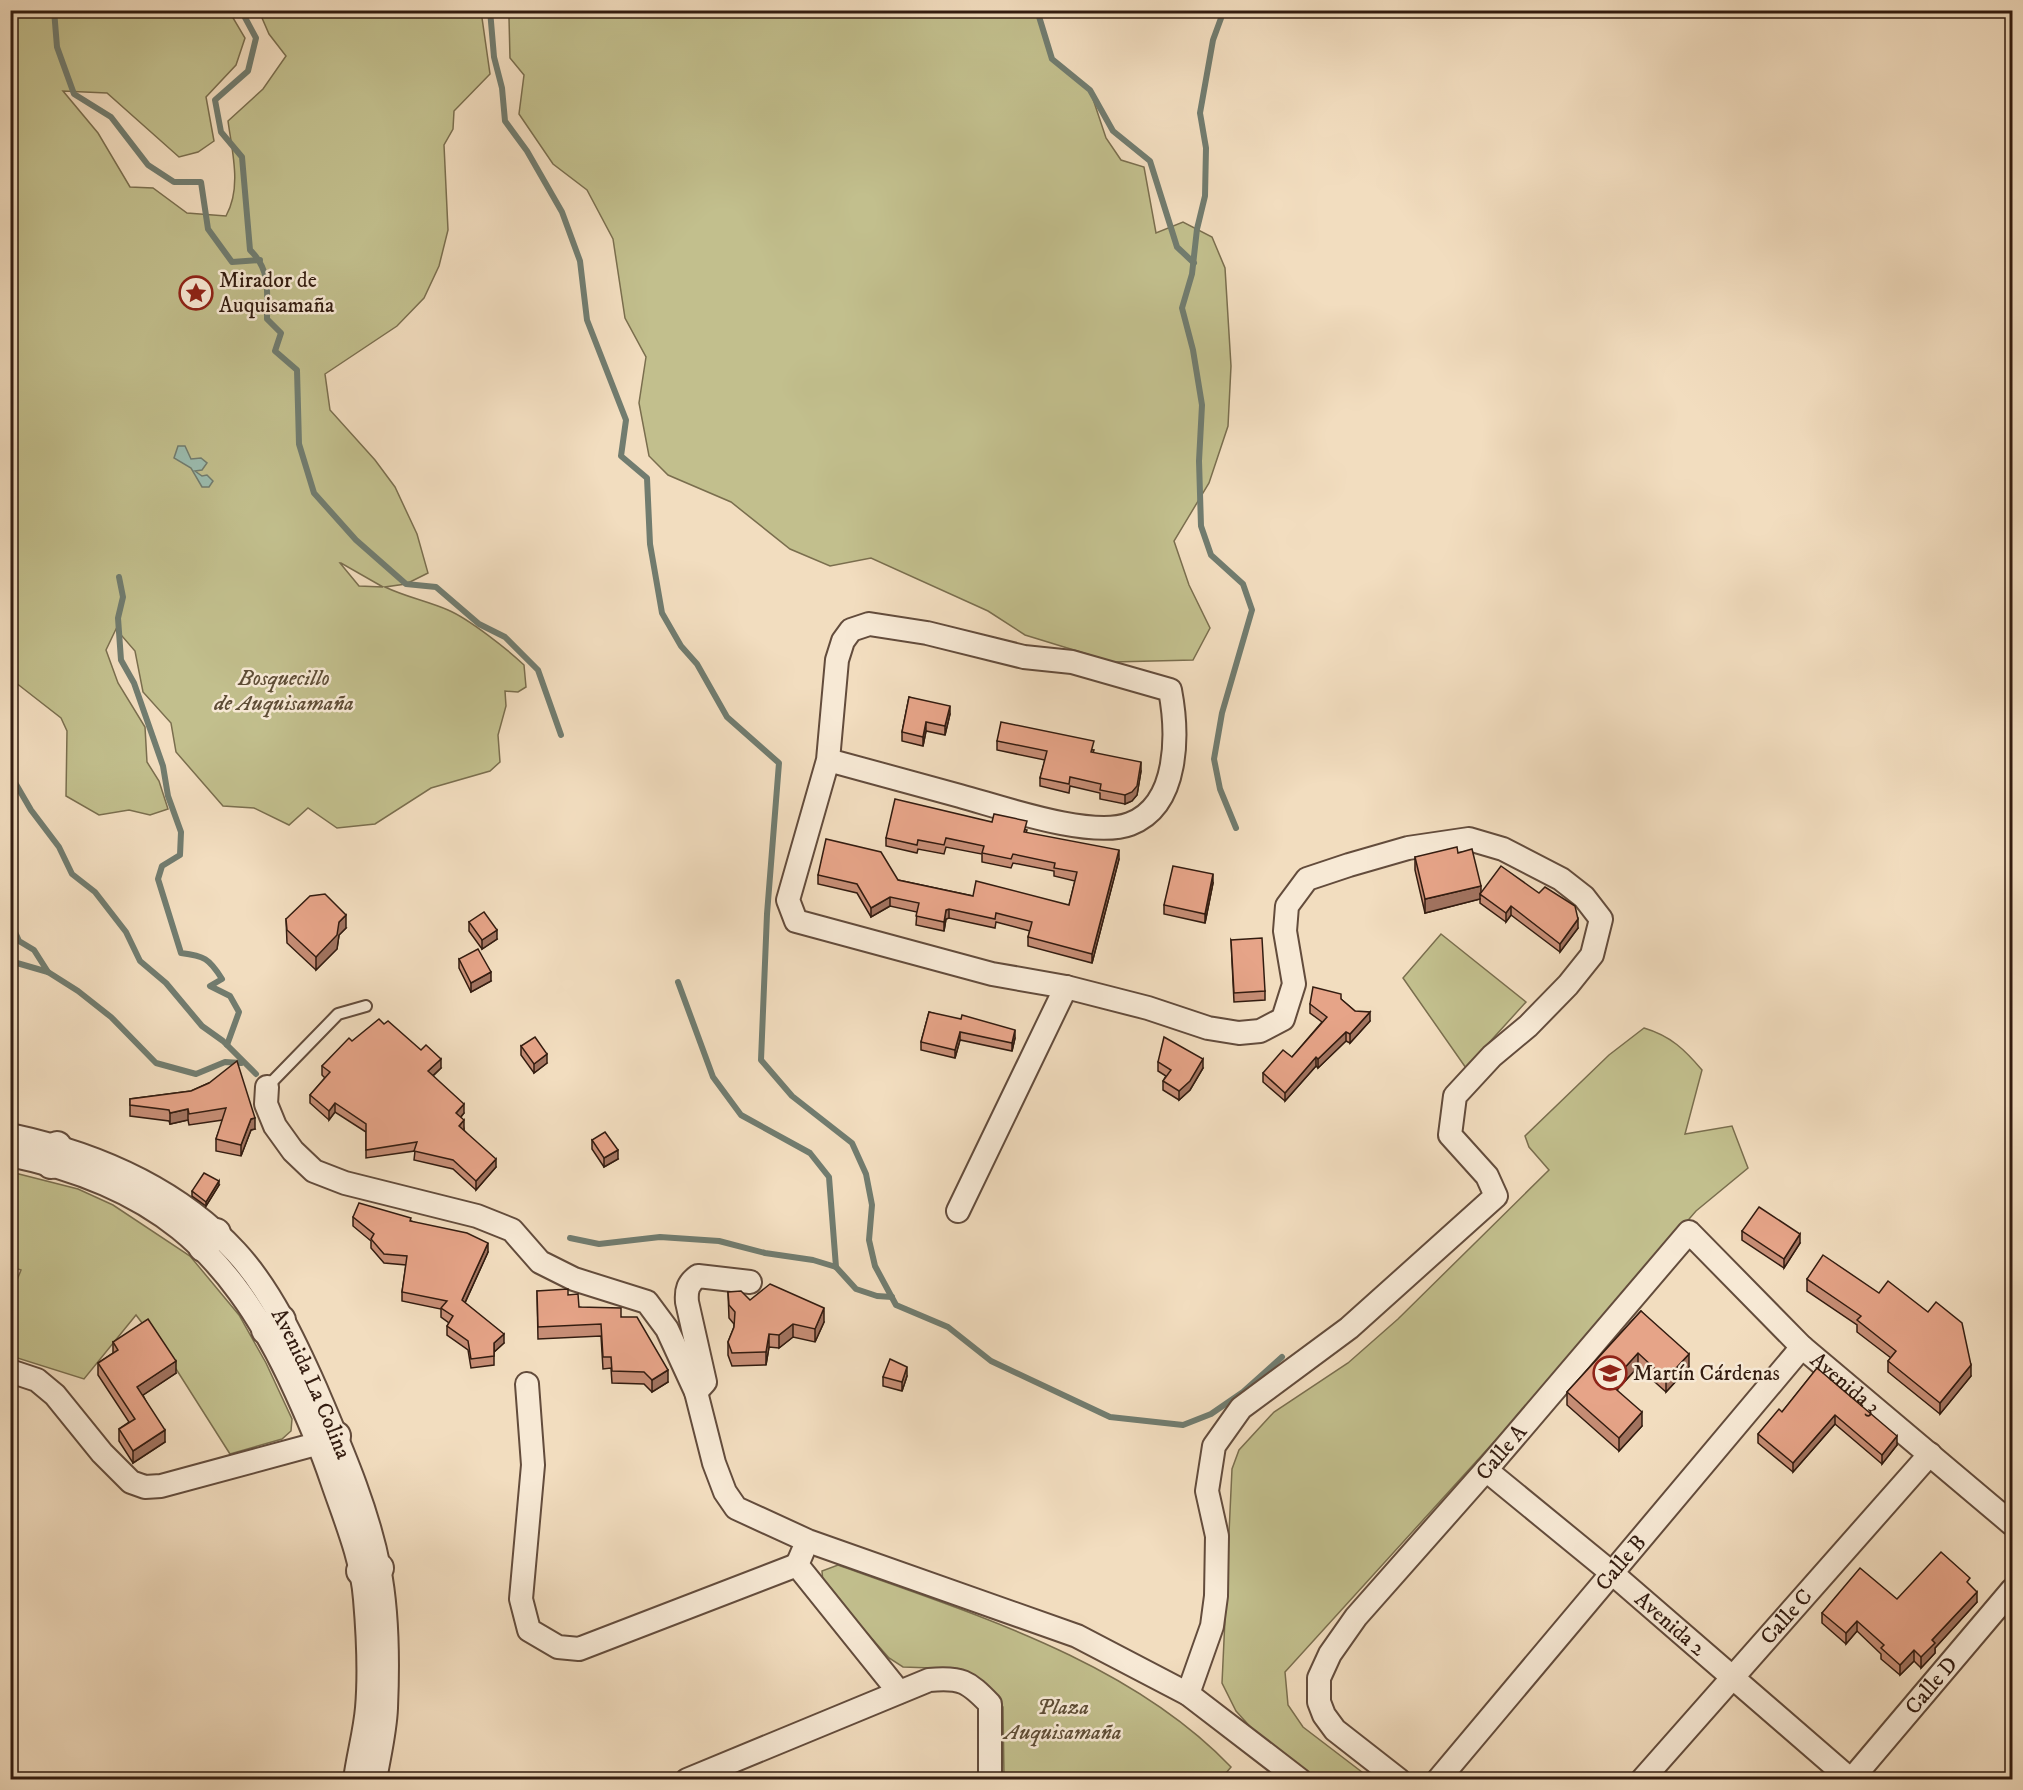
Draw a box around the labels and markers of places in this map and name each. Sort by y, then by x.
place label: Mirador de Auquisamaña [219,267,335,319]
place icon: Mirador de Auquisamaña [178,275,214,311]
school or university icon: Martín Cárdenas [1592,1355,1628,1391]
place label: Martín Cárdenas [1633,1360,1780,1387]

